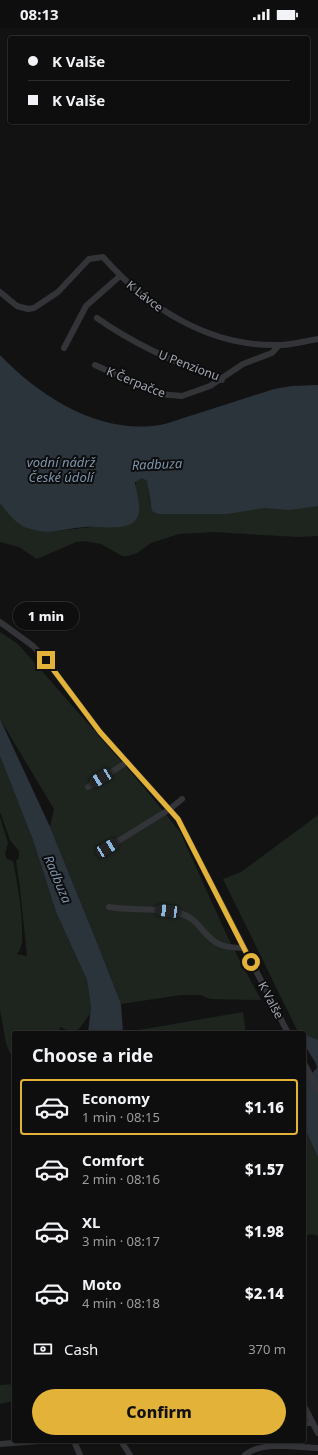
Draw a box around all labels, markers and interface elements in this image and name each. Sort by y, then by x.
text: 08:13 [20,4,59,24]
text: K Valše [52,51,105,71]
text: K Valše [52,90,105,110]
street label: K Lávce [123,276,167,316]
street label: U Penzionu [156,346,222,384]
street label: K Čerpačce [104,362,168,402]
water label: vodní nádrž České údolí [27,453,97,486]
water label: Radbuza [131,454,183,474]
callout: 1 min [13,602,79,630]
text: 1 min [28,607,64,625]
route end [37,651,55,669]
car [88,767,114,789]
car [94,837,120,859]
water label: Radbuza [40,852,76,906]
car [155,904,181,918]
route start [242,953,260,971]
street label: K Valše [254,978,288,1022]
text: Choose a ride [32,1043,153,1067]
text: Economy [82,1088,150,1108]
icon: car [34,1089,70,1125]
text: $1.16 [245,1097,284,1117]
text: 1 min · 08:15 [82,1108,160,1126]
text: Comfort [82,1150,144,1170]
icon: car [34,1151,70,1187]
text: $1.57 [245,1159,284,1179]
text: 2 min · 08:16 [82,1170,160,1188]
text: XL [82,1212,100,1232]
icon: car [34,1213,70,1249]
text: $1.98 [245,1221,284,1241]
text: 3 min · 08:17 [82,1232,160,1250]
text: Moto [82,1274,121,1294]
icon: car [34,1275,70,1311]
text: $2.14 [245,1283,284,1303]
text: 4 min · 08:18 [82,1294,160,1312]
icon: cash [32,1338,54,1360]
text: Cash [64,1339,98,1359]
text: 370 m [248,1340,286,1358]
button: Confirm [32,1389,286,1435]

